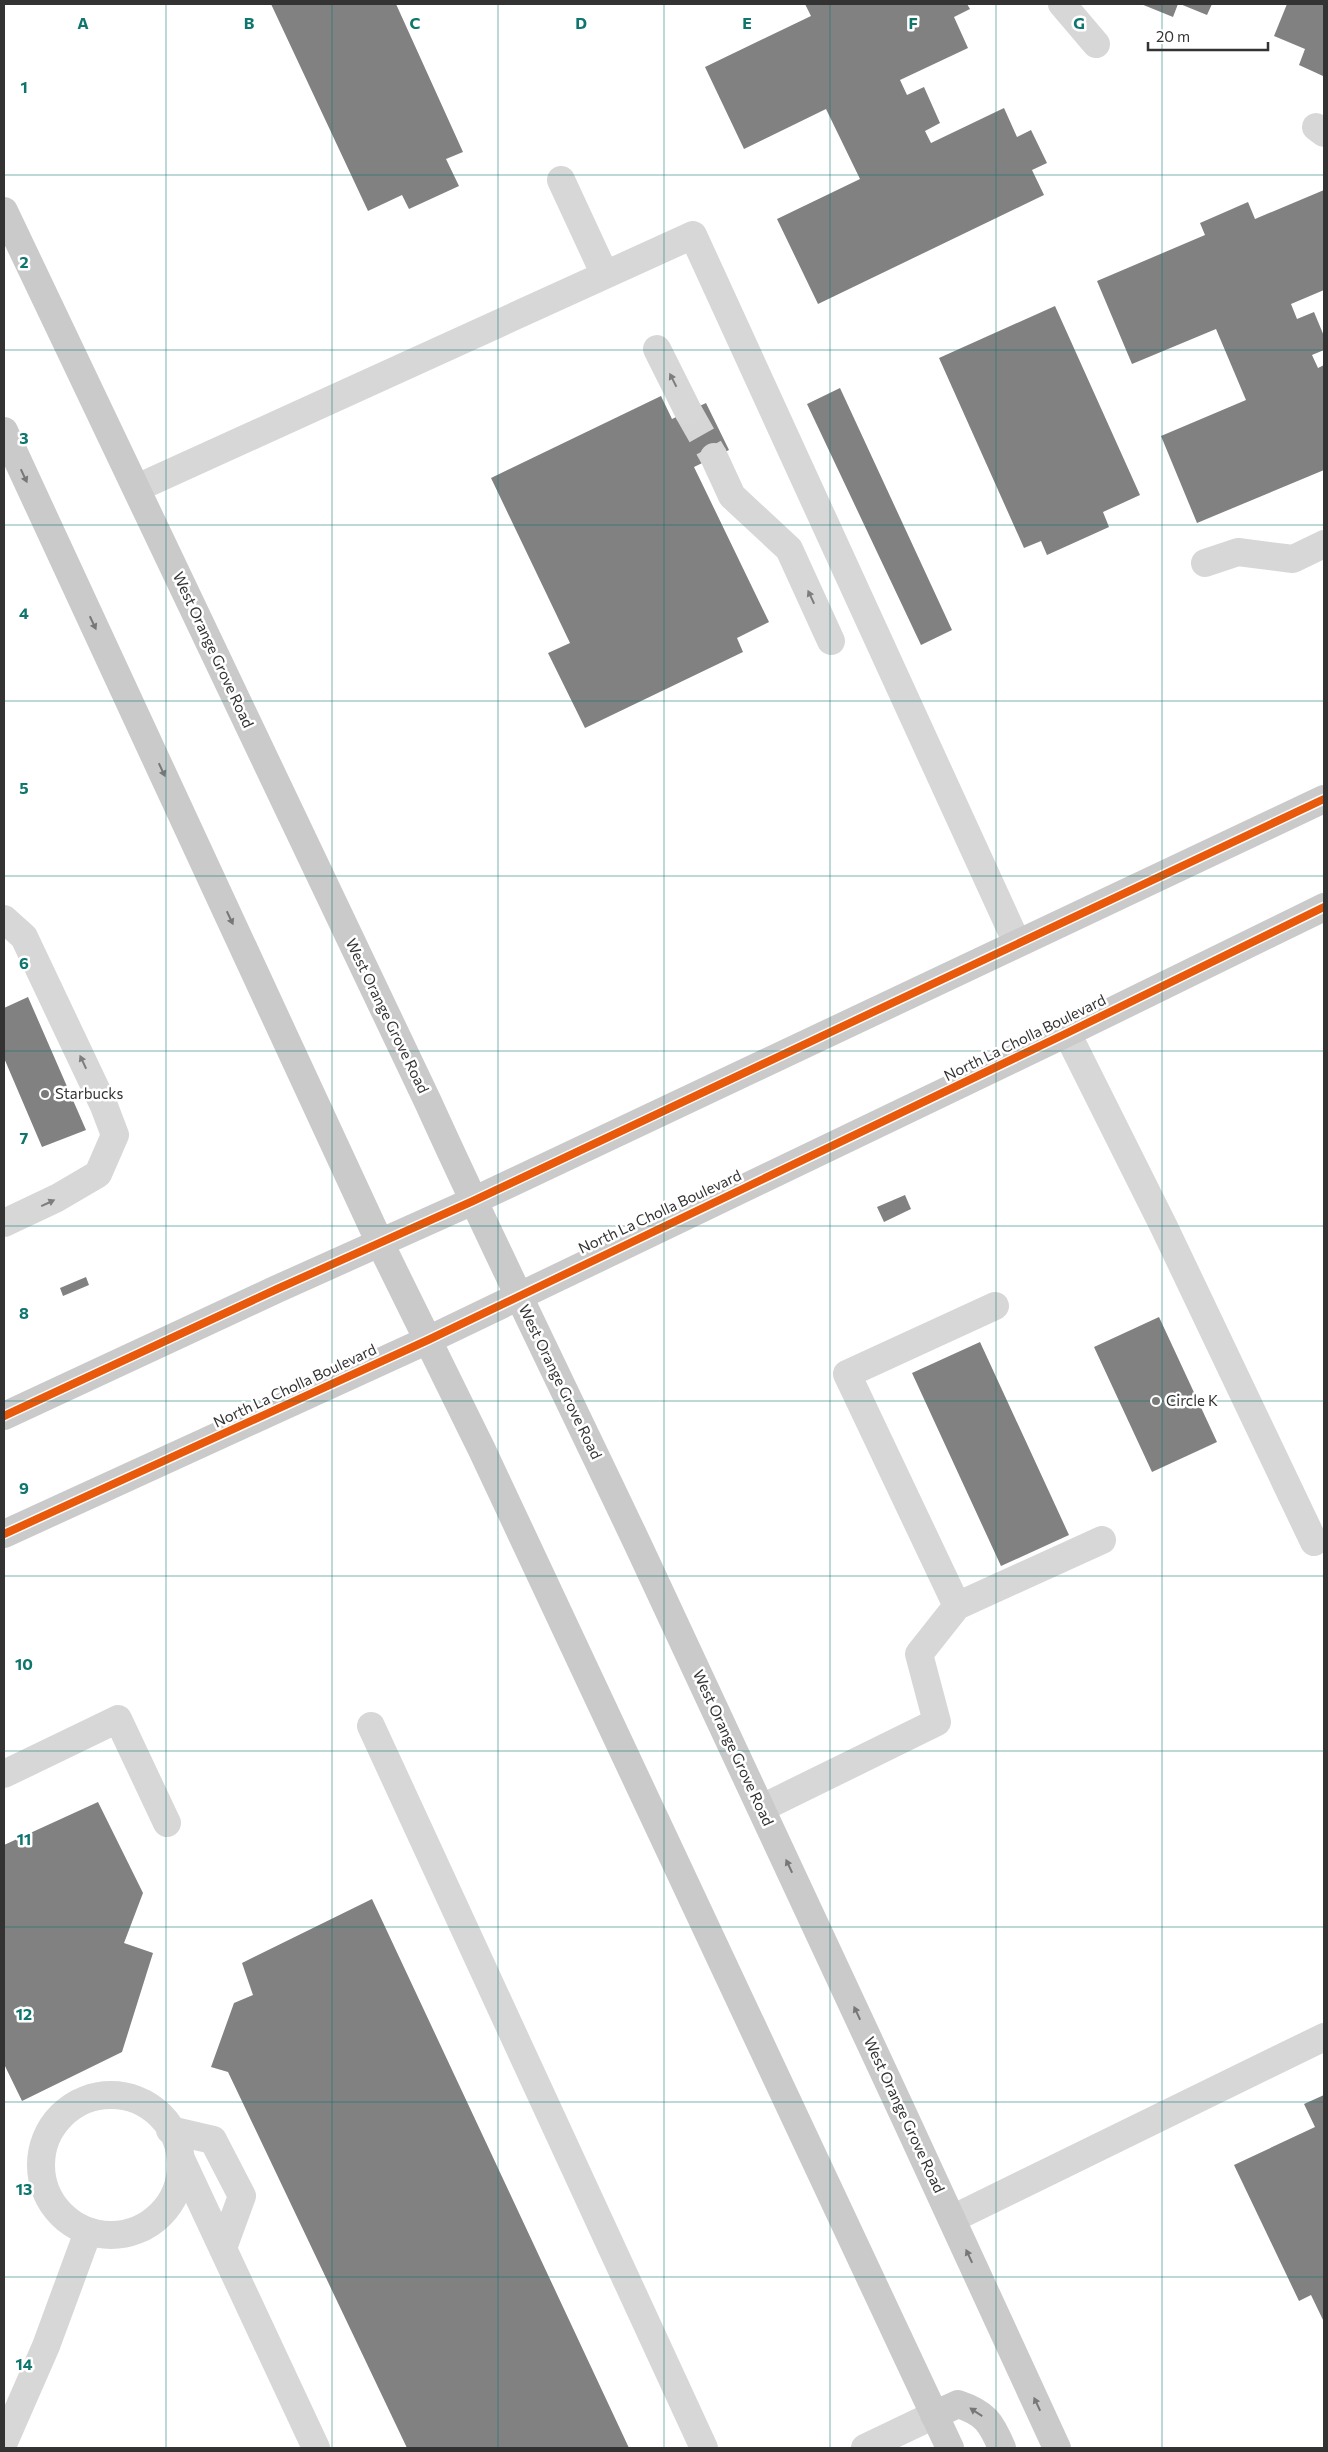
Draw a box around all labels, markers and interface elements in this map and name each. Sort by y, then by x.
text: A [77,13,89,32]
text: B [244,13,255,32]
text: C [410,13,421,32]
text: D [575,13,587,32]
text: E [742,13,752,32]
text: F [908,13,918,32]
text: G [1073,13,1085,32]
scale bar [1148,20,1268,52]
text: 20 m [1156,27,1190,45]
text: 1 [20,77,28,96]
text: 2 [19,252,29,271]
one-way arrow [669,373,677,388]
text: 3 [19,428,29,447]
one-way arrow [20,469,28,483]
street label: West Orange Grove Road [170,569,258,730]
one-way arrow [806,590,814,604]
text: 4 [19,603,29,622]
one-way arrow [89,616,97,630]
one-way arrow [158,763,166,777]
text: 5 [19,778,29,797]
one-way arrow [226,911,234,925]
street label: West Orange Grove Road [343,935,433,1096]
text: 6 [19,953,29,972]
street label: North La Cholla Boulevard [941,990,1108,1084]
one-way arrow [79,1055,87,1069]
place label: Starbucks [55,1084,123,1102]
marker: Starbucks [39,1088,51,1100]
text: 7 [20,1128,29,1147]
street label: North La Cholla Boulevard [575,1165,744,1257]
one-way arrow [41,1198,55,1206]
street label: West Orange Grove Road [516,1301,606,1462]
text: 8 [19,1303,29,1322]
street label: North La Cholla Boulevard [210,1339,379,1431]
place label: Circle K [1166,1391,1218,1409]
marker: Circle K [1150,1395,1162,1407]
text: 9 [19,1478,29,1497]
text: 10 [15,1654,33,1673]
street label: West Orange Grove Road [690,1667,778,1828]
text: 11 [17,1829,31,1848]
one-way arrow [784,1859,792,1873]
text: 12 [16,2004,32,2023]
one-way arrow [852,2006,860,2020]
street label: West Orange Grove Road [861,2034,949,2195]
text: 13 [16,2179,32,2198]
one-way arrow [965,2249,973,2263]
text: 14 [15,2354,33,2373]
one-way arrow [1032,2397,1040,2411]
one-way arrow [969,2408,983,2417]

